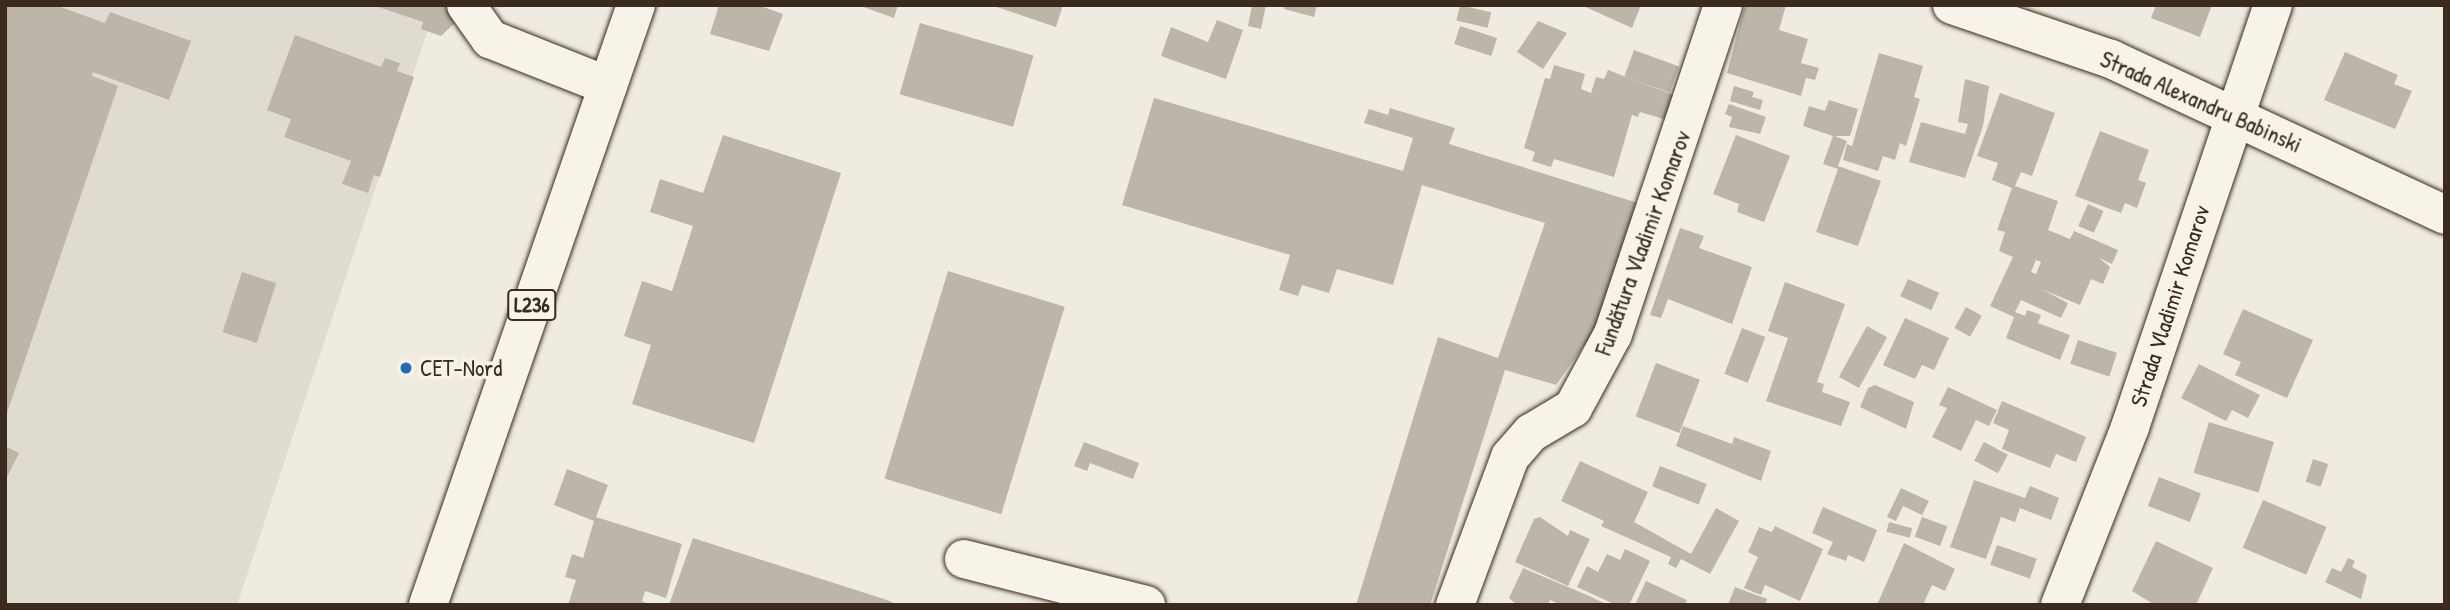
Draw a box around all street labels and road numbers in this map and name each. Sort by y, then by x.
street label: Strada Alexandru Babinski [2096,45,2306,159]
street label: Fundătura Vladimir Komarov [1590,127,1696,359]
street label: Strada Vladimir Komarov [2124,202,2216,410]
road number: L236 [506,288,558,322]

